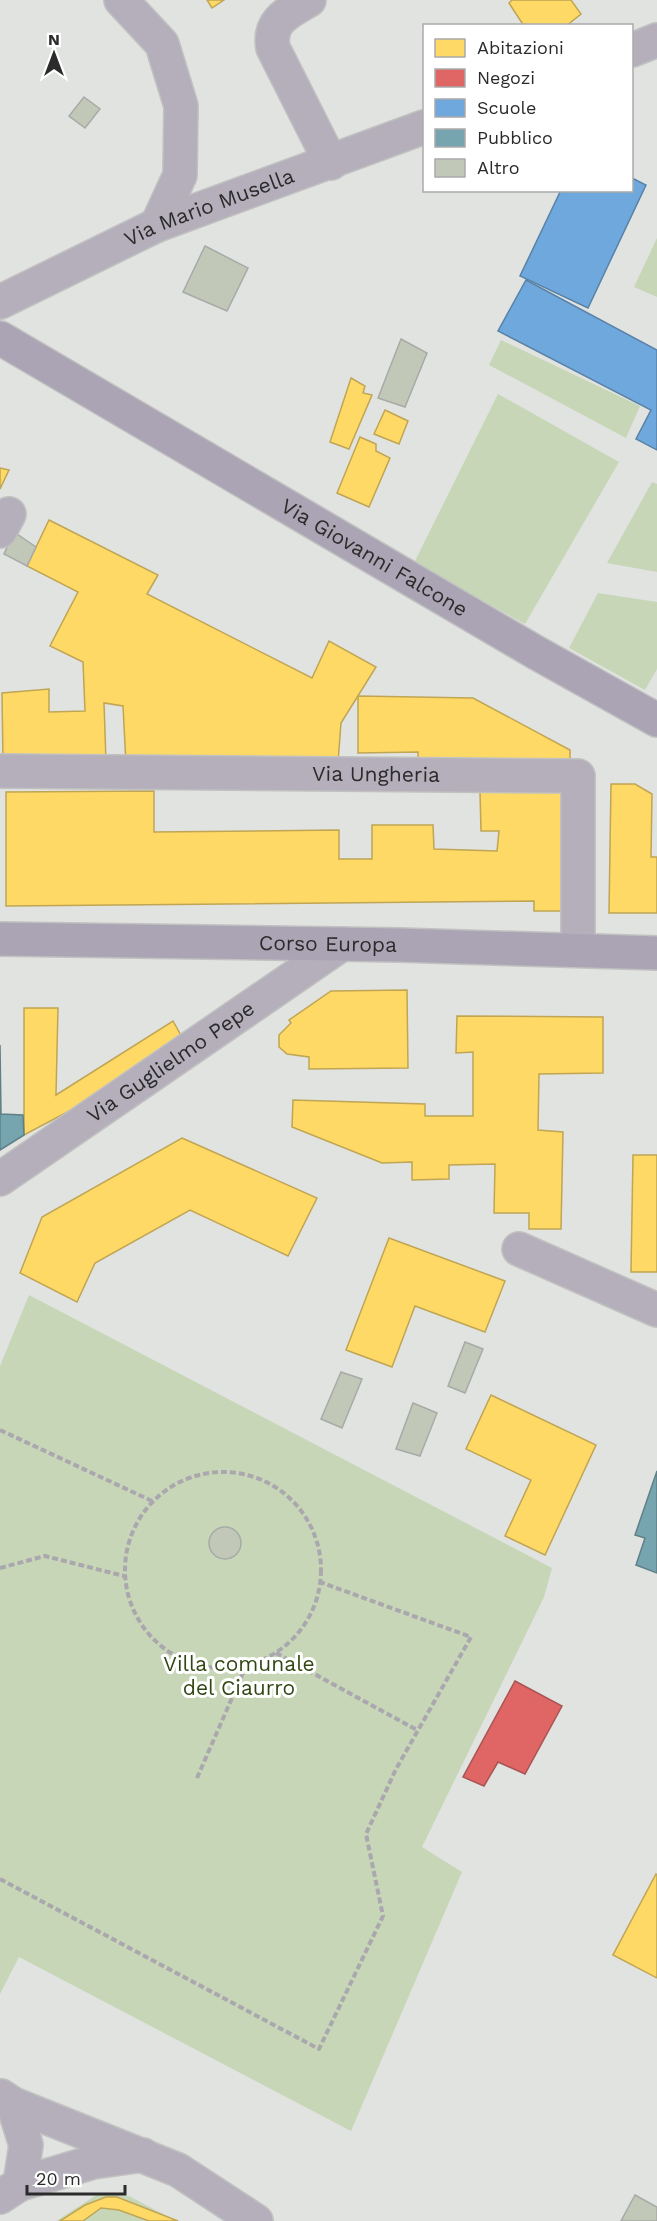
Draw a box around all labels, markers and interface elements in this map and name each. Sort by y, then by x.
north arrow [24,24,84,84]
legend [423,24,633,192]
text: N [48,30,60,49]
text: Abitazioni [477,37,564,58]
text: Negozi [477,67,535,88]
text: Scuole [477,97,536,118]
text: Pubblico [477,127,553,148]
text: Altro [477,157,519,178]
street label: Via Mario Musella [120,163,298,251]
street label: Via Giovanni Falcone [277,493,472,622]
street label: Via Ungheria [312,761,440,787]
street label: Corso Europa [259,930,397,957]
street label: Via Guglielmo Pepe [82,995,259,1128]
park label: Villa comunale del Ciaurro [163,1651,315,1700]
scale bar [27,2158,124,2196]
text: 20 m [36,2168,81,2189]

